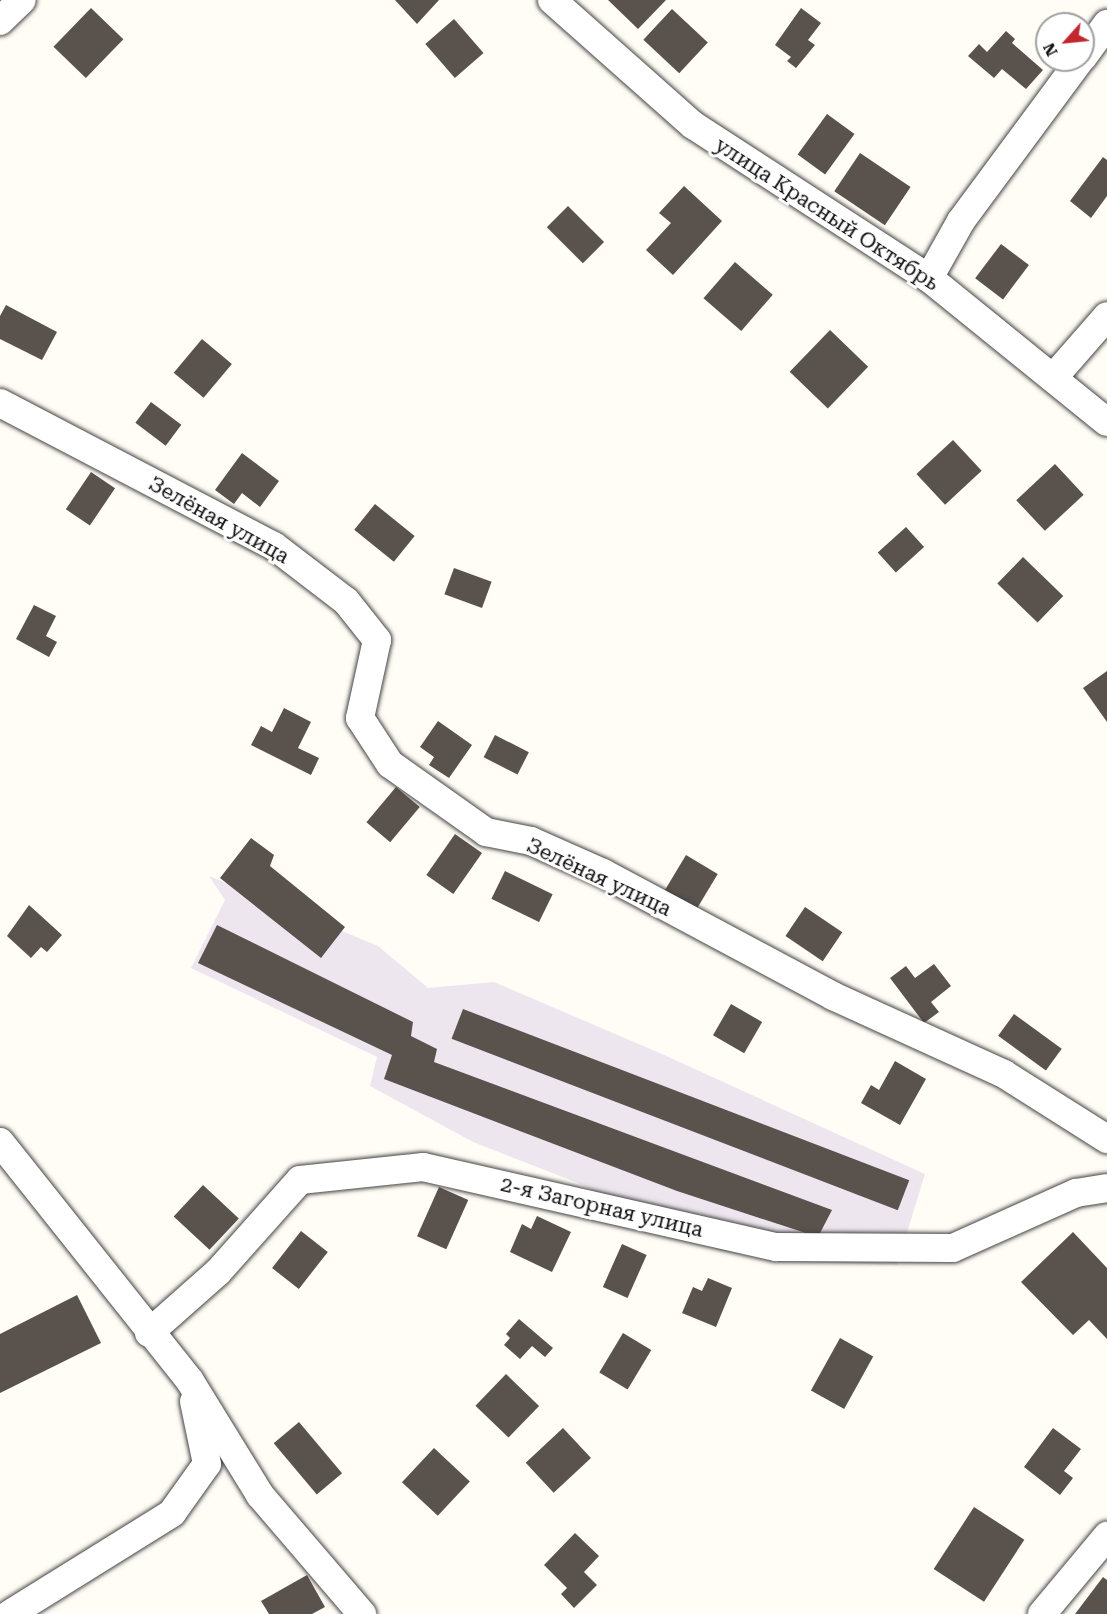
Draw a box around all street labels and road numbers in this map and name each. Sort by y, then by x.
street label: улица Красный Октябрь [710,132,944,296]
street label: Зелёная улица [144,471,294,569]
street label: Зелёная улица [523,832,675,922]
street label: 2-я Загорная улица [498,1171,706,1243]

